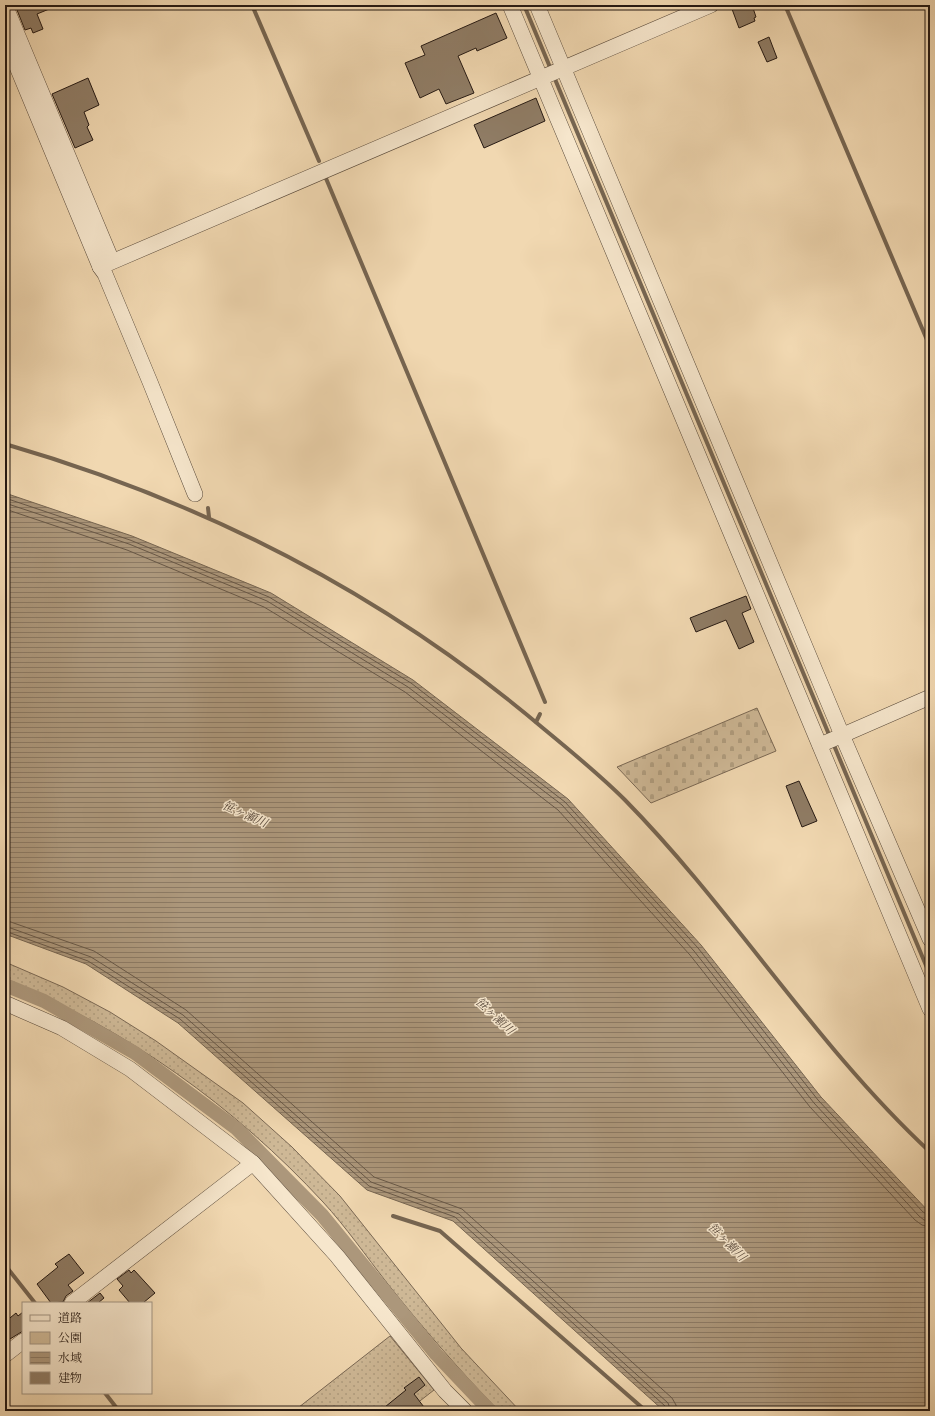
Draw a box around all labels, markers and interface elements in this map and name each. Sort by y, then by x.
water label: 笹ヶ瀬川 [220,797,272,832]
water label: 笹ヶ瀬川 [472,994,519,1040]
water label: 笹ヶ瀬川 [704,1219,751,1266]
legend [22,1302,152,1394]
text: 道路 [58,1310,82,1326]
text: 公園 [58,1330,82,1346]
text: 水域 [58,1350,82,1366]
text: 建物 [58,1370,82,1386]

